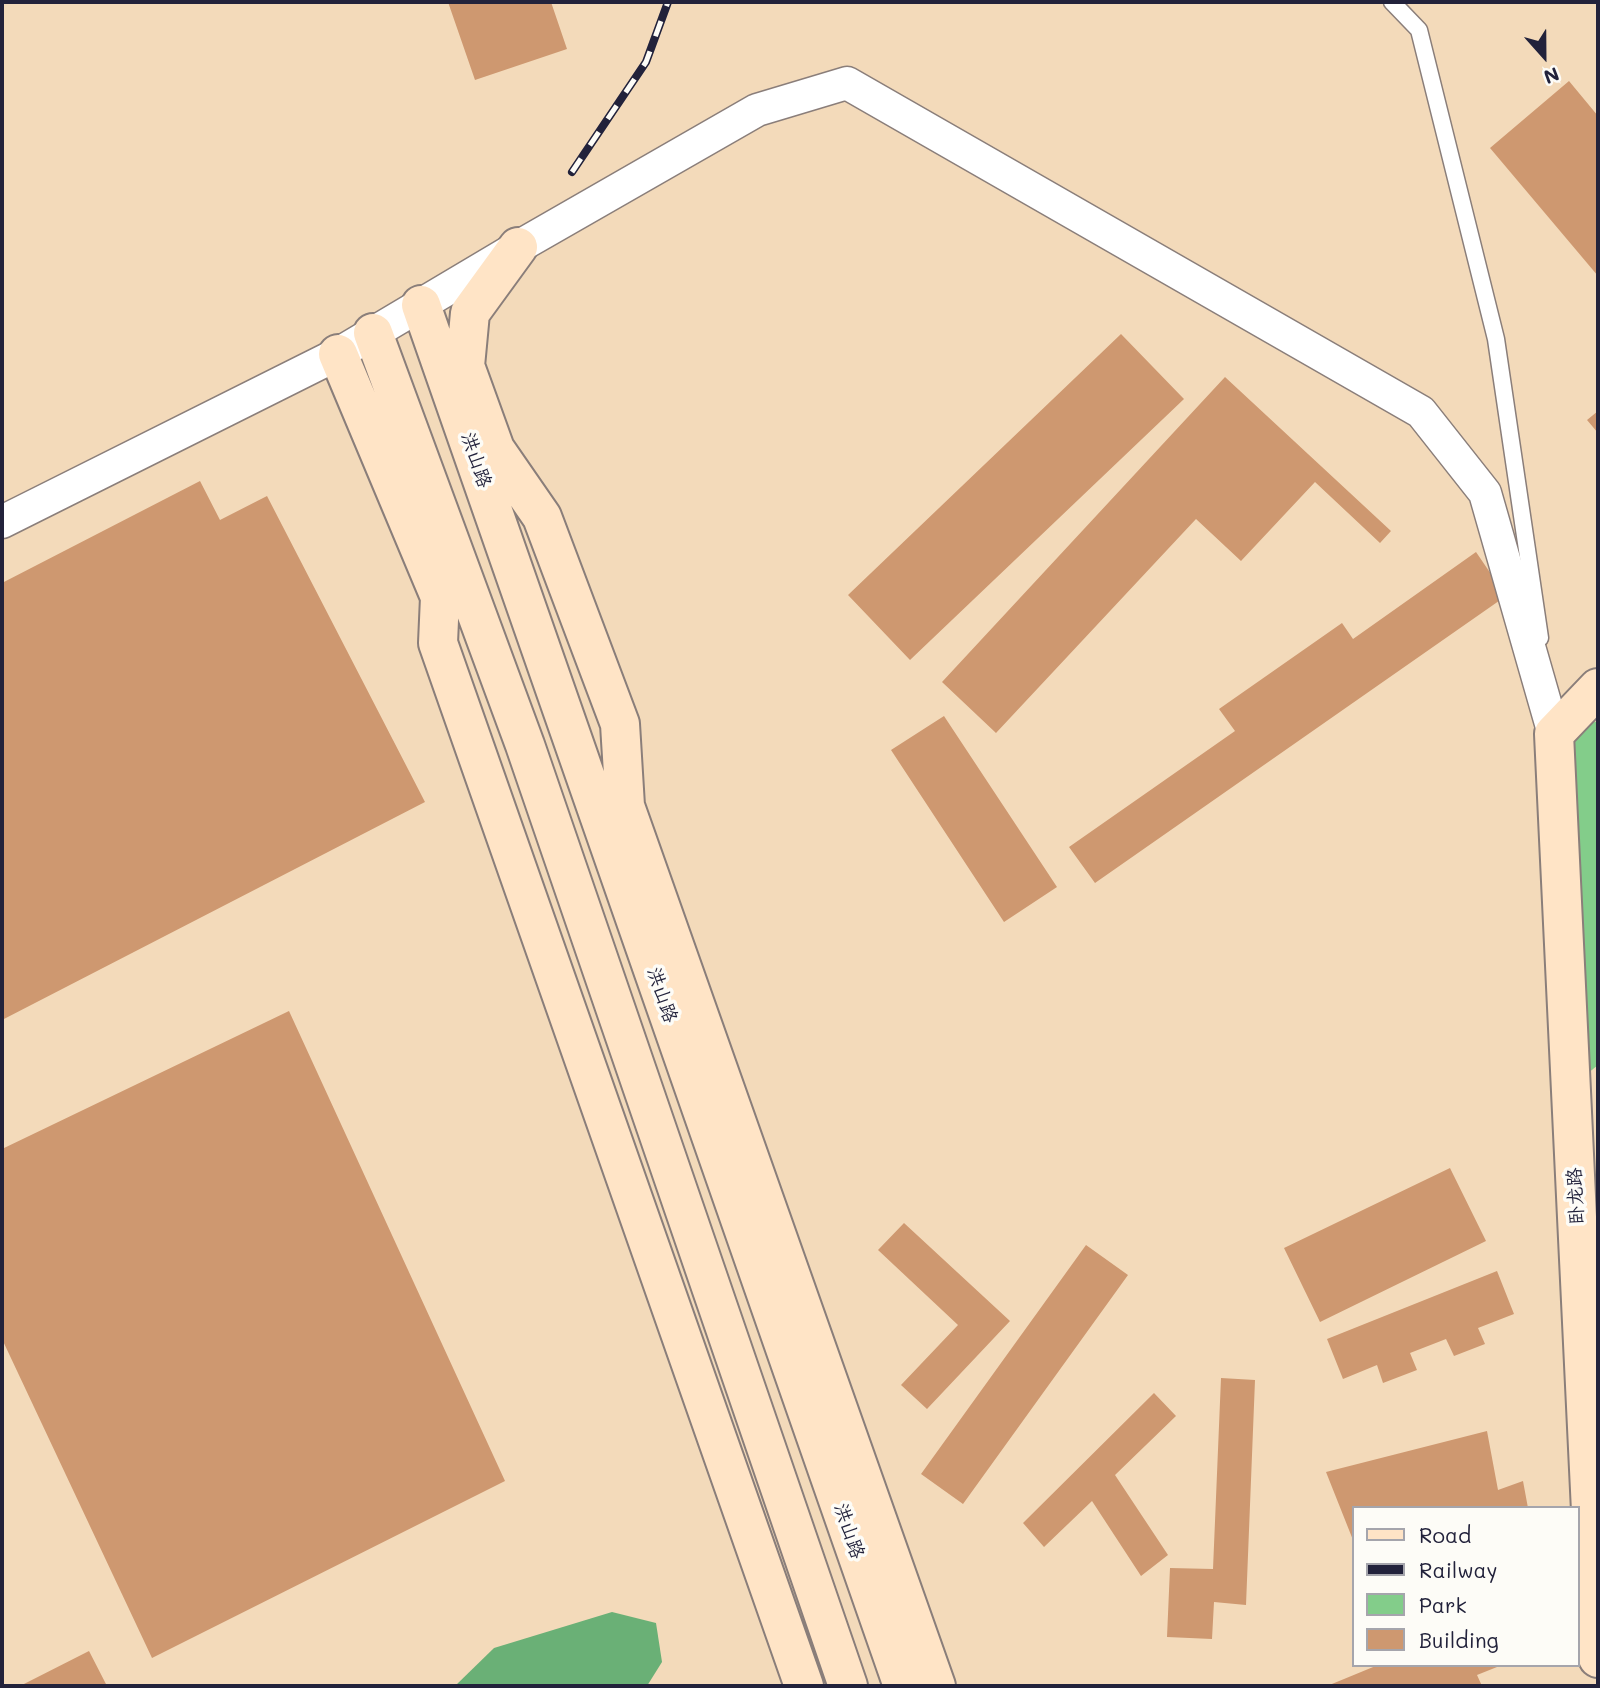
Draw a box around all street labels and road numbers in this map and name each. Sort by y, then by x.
street label: 洪山路 [456,429,496,491]
street label: 洪山路 [642,964,682,1026]
street label: 卧龙路 [1563,1167,1589,1225]
street label: 洪山路 [829,1500,869,1562]

